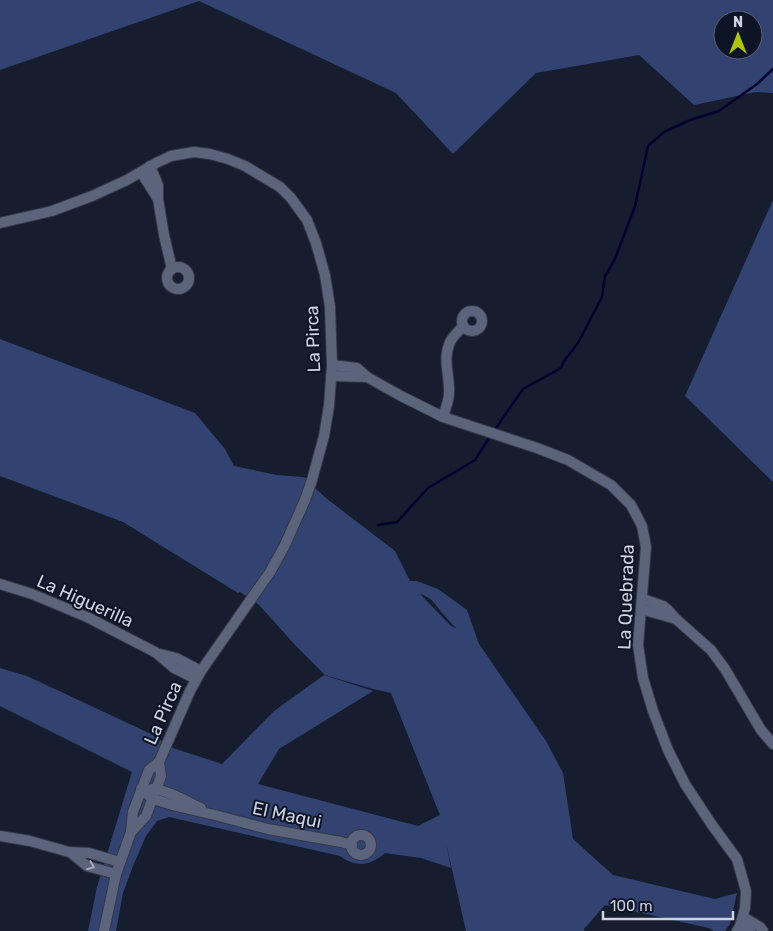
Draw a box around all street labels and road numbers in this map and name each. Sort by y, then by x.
street label: La Pirca [301,305,325,373]
street label: La Quebrada [613,544,639,650]
street label: La Higuerilla [33,570,137,632]
street label: La Pirca [139,678,187,748]
street label: El Maqui [251,797,323,833]

